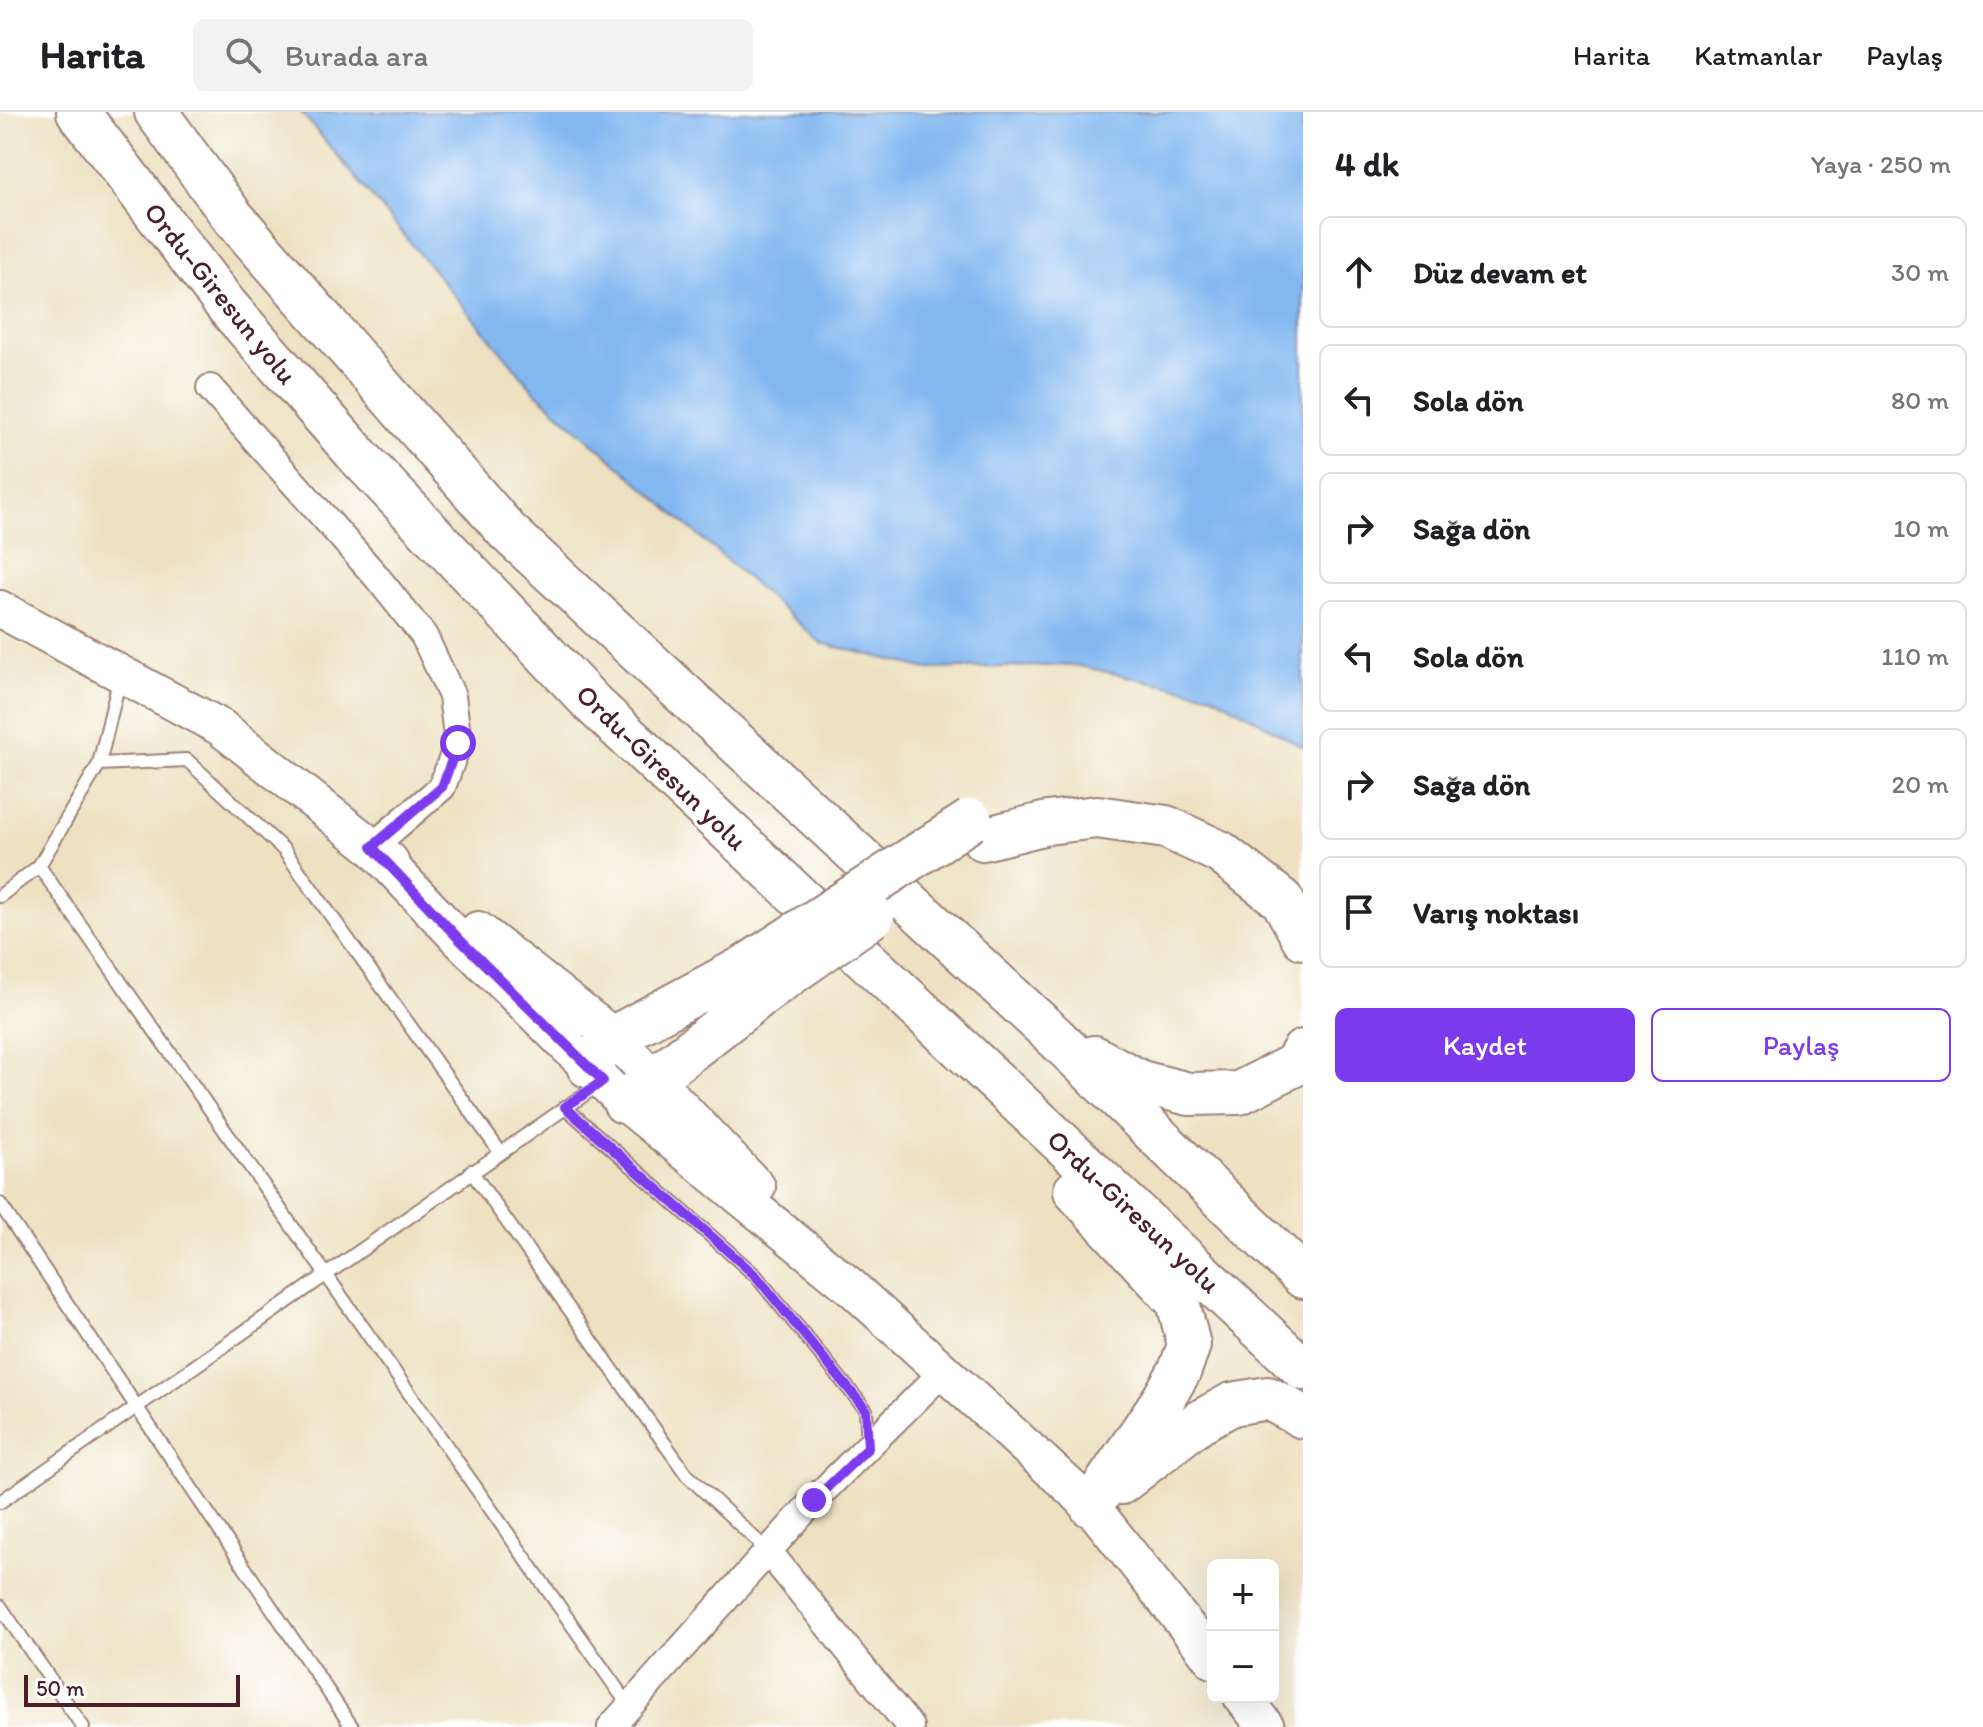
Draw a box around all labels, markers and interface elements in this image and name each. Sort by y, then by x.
search box [193,19,753,91]
text: Harita [40,32,145,78]
icon: search [221,33,265,77]
text: Burada ara [285,37,428,74]
text: Harita [1573,38,1650,72]
text: Katmanlar [1694,38,1822,72]
text: Paylaş [1866,38,1943,72]
text: 4 dk [1335,144,1399,185]
text: Yaya · 250 m [1811,148,1951,180]
street label: Ordu-Giresun yolu [137,195,305,391]
icon: ahead [1337,250,1381,294]
text: Düz devam et [1413,254,1587,291]
text: 30 m [1891,256,1949,288]
icon: left [1337,378,1381,422]
text: Sola dön [1413,382,1524,419]
text: 80 m [1891,384,1949,416]
icon: right [1337,506,1381,550]
text: Sağa dön [1413,510,1530,547]
text: 10 m [1893,512,1949,544]
icon: left [1337,634,1381,678]
text: Sola dön [1413,638,1524,675]
text: 110 m [1881,640,1949,672]
street label: Ordu-Giresun yolu [570,677,755,857]
route start [440,725,476,761]
icon: right [1337,762,1381,806]
text: Sağa dön [1413,766,1530,803]
text: 20 m [1892,768,1949,800]
icon: arrive [1337,890,1381,934]
text: Varış noktası [1413,894,1579,931]
button: Kaydet [1335,1008,1635,1082]
button: Paylaş [1651,1008,1951,1082]
street label: Ordu-Giresun yolu [1040,1122,1228,1300]
route end [796,1482,832,1518]
map controls [1207,1559,1279,1703]
button: + [1207,1559,1279,1631]
button: − [1207,1631,1279,1703]
scale bar [24,1671,240,1707]
text: 50 m [36,1675,85,1702]

